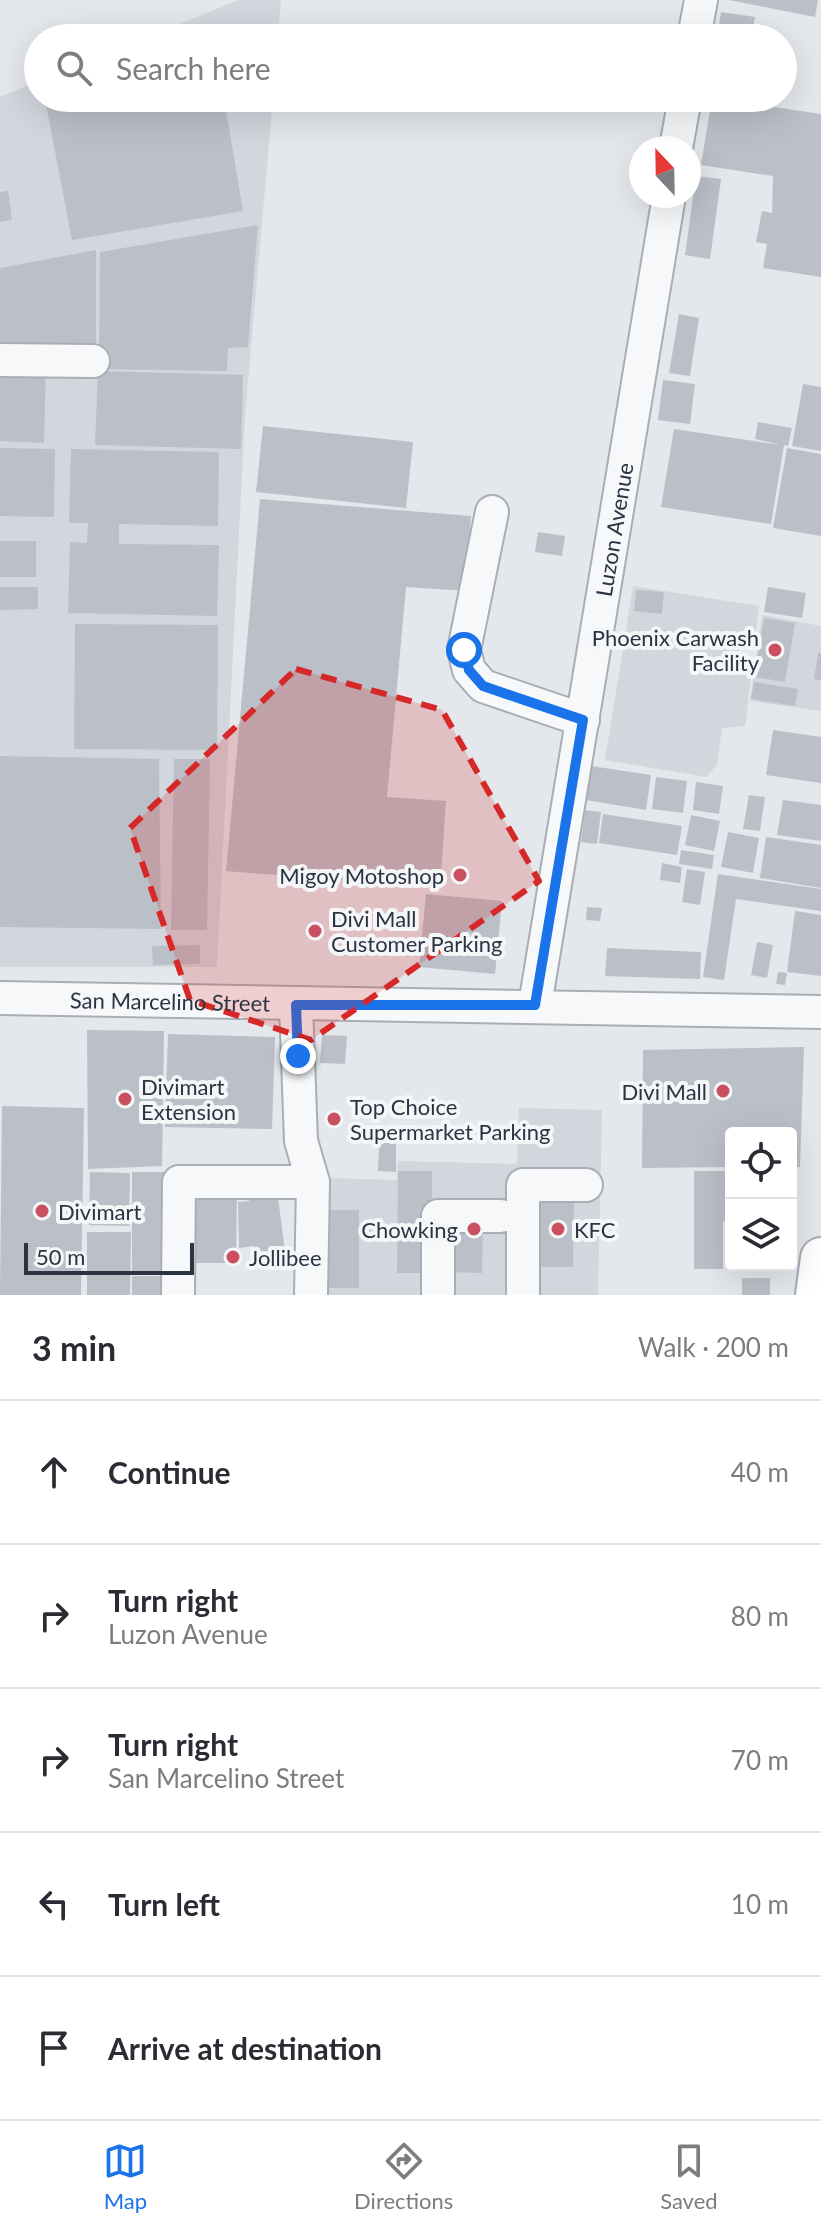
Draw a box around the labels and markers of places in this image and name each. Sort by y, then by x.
place label: Phoenix Carwash Facility [592,624,760,676]
marker: Phoenix Carwash Facility [766,641,784,659]
place label: Migoy Motoshop [279,862,444,889]
marker: Migoy Motoshop [451,866,469,884]
place label: Divi Mall Customer Parking [331,905,502,957]
marker: Divi Mall Customer Parking [306,922,324,940]
place label: Divimart Extension [141,1073,236,1125]
place label: Divi Mall [622,1078,707,1105]
marker: Divi Mall [714,1082,732,1100]
marker: Divimart Extension [116,1090,134,1108]
place label: Top Choice Supermarket Parking [350,1093,551,1145]
marker: Top Choice Supermarket Parking [325,1110,343,1128]
place label: Divimart [58,1198,141,1225]
marker: Divimart [33,1202,51,1220]
place label: Chowking [361,1216,458,1243]
place label: KFC [574,1216,616,1243]
marker: Chowking [465,1220,483,1238]
marker: KFC [549,1220,567,1238]
place label: Jollibee [249,1244,322,1271]
marker: Jollibee [224,1248,242,1266]

